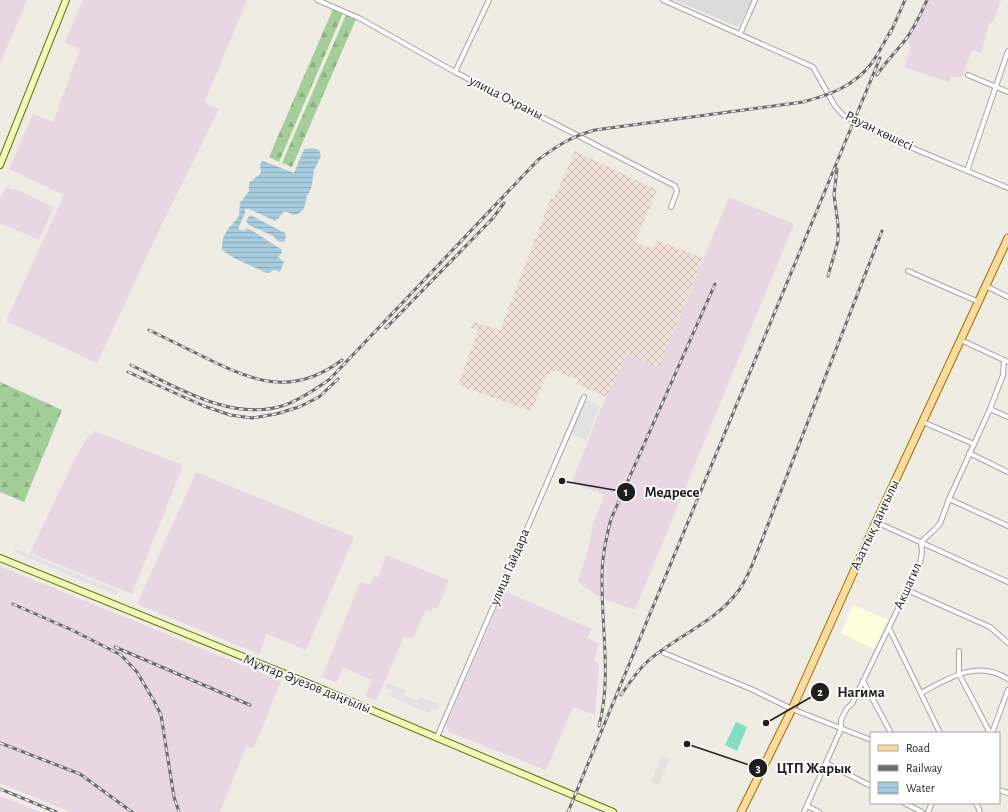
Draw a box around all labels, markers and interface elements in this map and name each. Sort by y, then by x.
street label: улица Охраны [466,73,545,123]
street label: Рауан көшесі [843,109,915,153]
callout: Медресе [616,478,707,505]
street label: Азаттық даңғылы [848,478,902,572]
text: Медресе [644,485,700,500]
text: 1 [624,486,628,498]
street label: улица Гайдара [487,526,533,608]
street label: Акшагил [892,561,924,611]
street label: Мұхтар Әуезов даңғылы [241,652,373,716]
callout: Нагима [810,678,893,705]
text: Нагима [837,685,885,700]
text: 2 [817,686,823,698]
legend [870,732,1000,804]
text: Road [906,742,930,754]
callout: ЦТП Жарык [748,754,860,781]
text: ЦТП Жарык [776,761,852,776]
text: 3 [755,762,761,774]
text: Railway [906,762,942,775]
text: Water [906,782,935,794]

